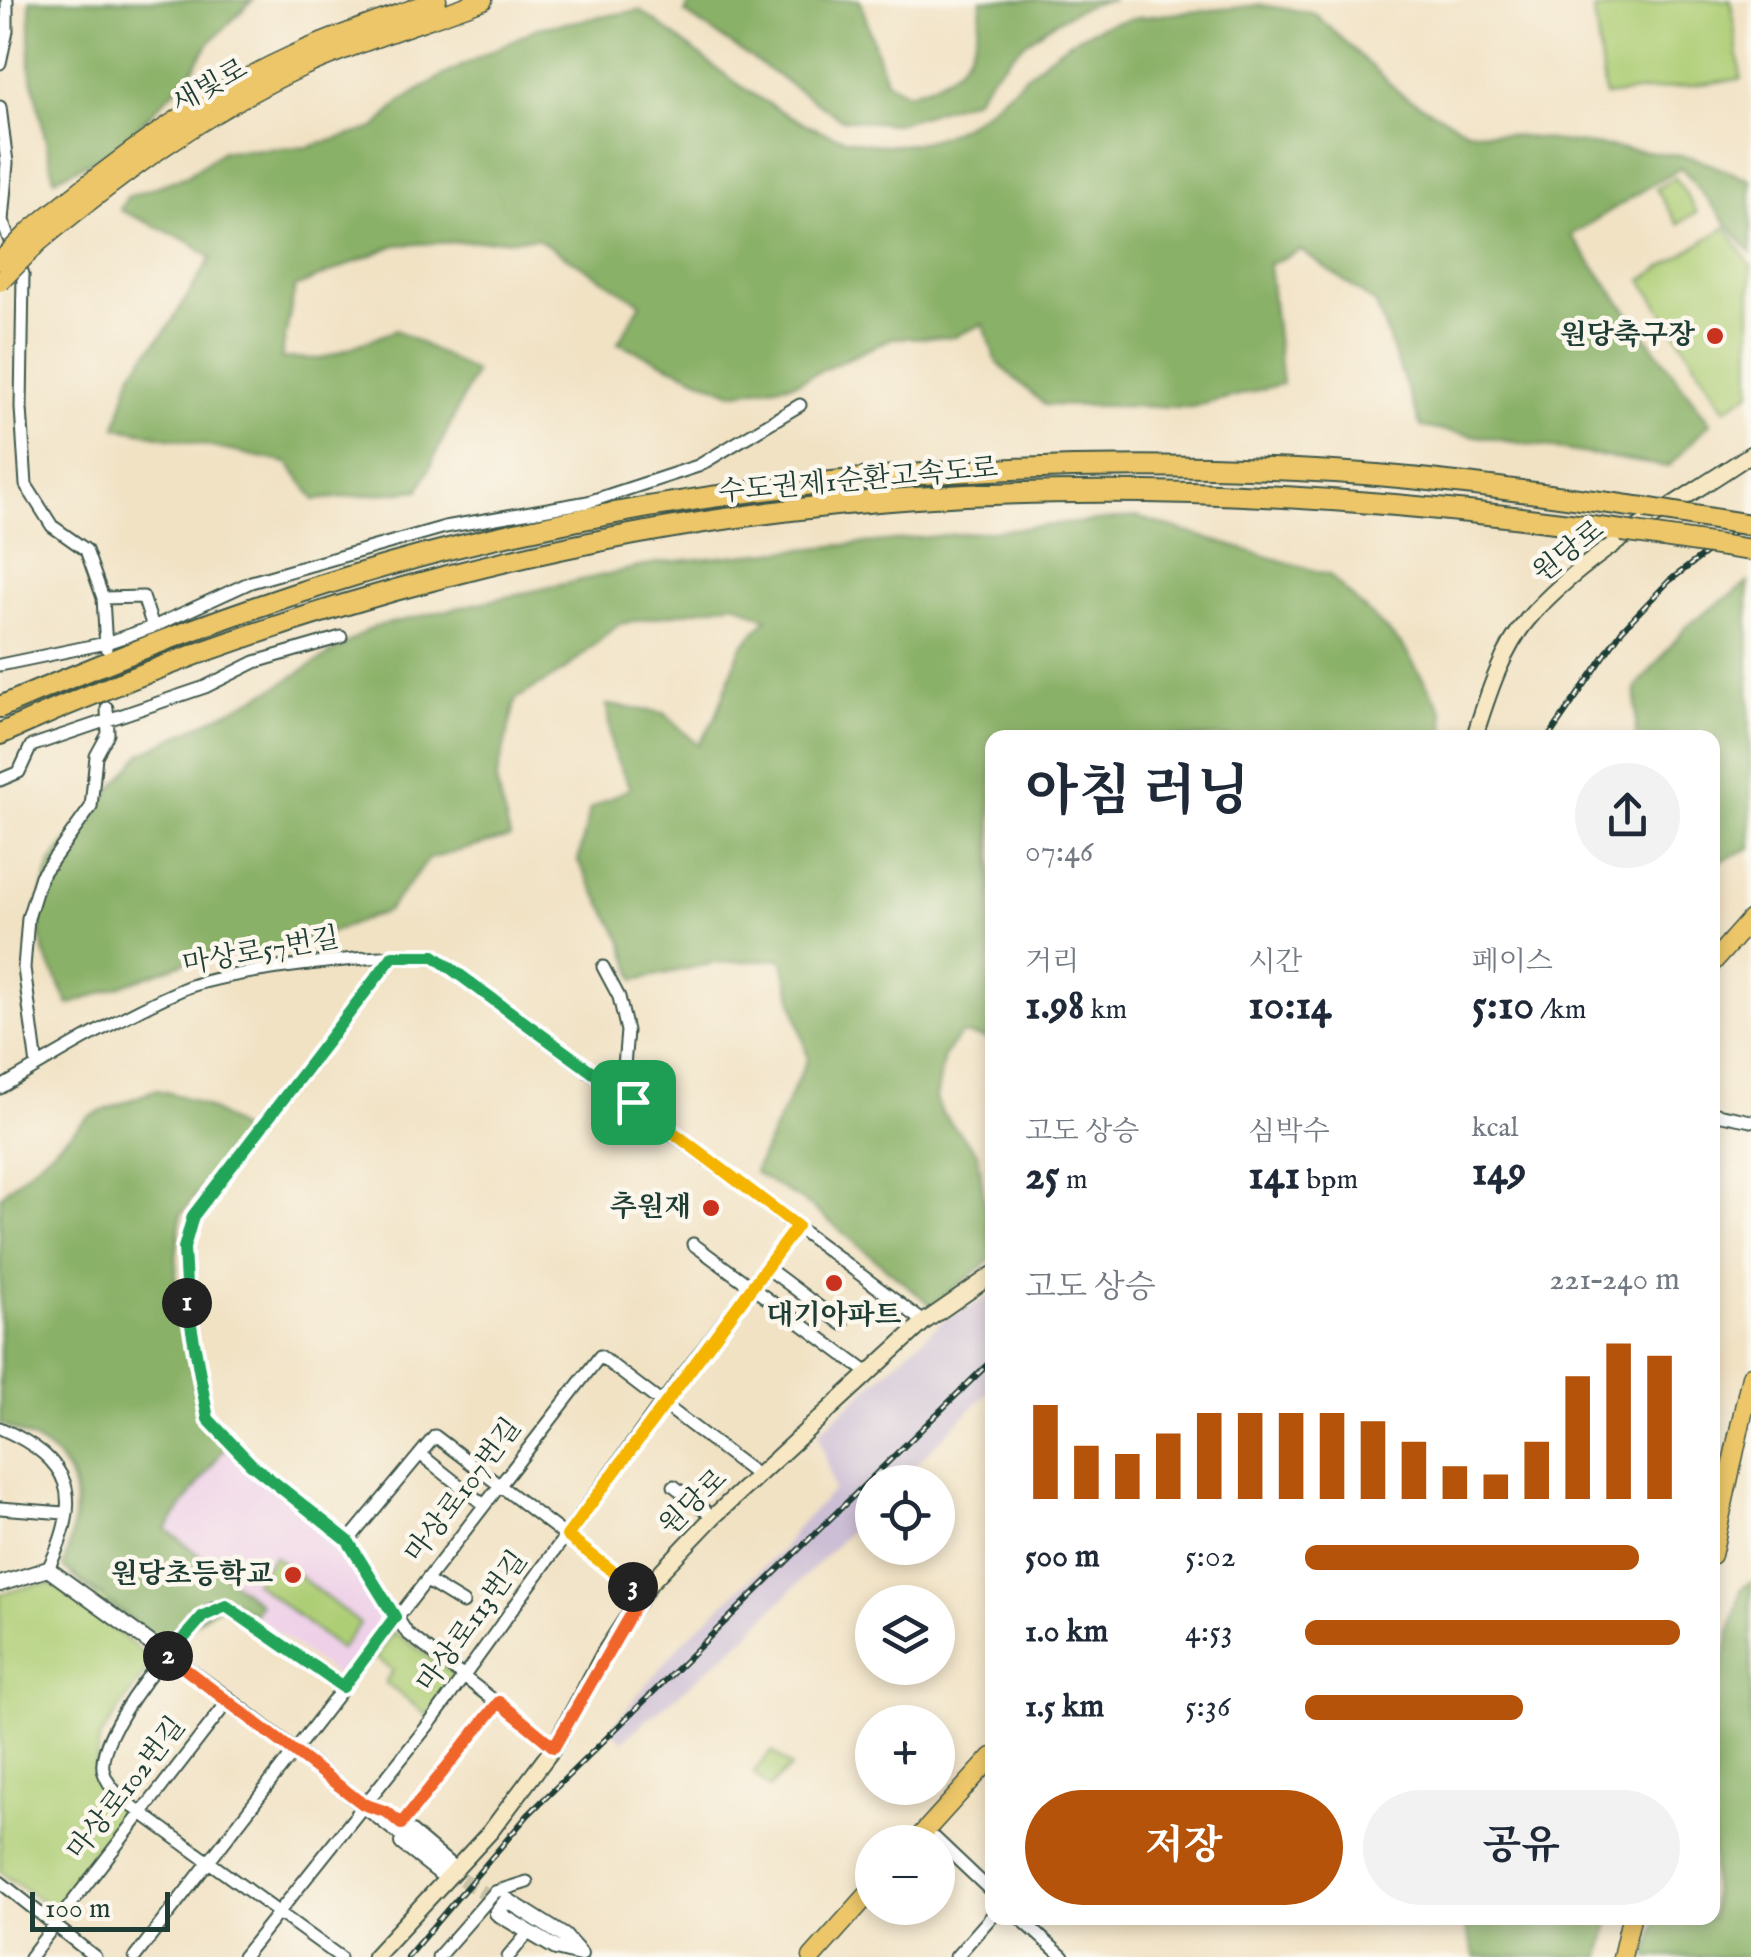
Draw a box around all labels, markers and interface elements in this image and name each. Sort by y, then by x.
street label: 새빛로 [166,52,254,122]
place label: 원당축구장 [1560,319,1696,354]
marker: 원당축구장 [1704,325,1726,347]
street label: 수도권제1순환고속도로 [717,451,999,511]
street label: 원당로 [1526,513,1612,591]
text: 아침 러닝 [1025,759,1250,829]
button: share [1575,763,1680,868]
text: 07:46 [1025,832,1093,873]
street label: 마상로57번길 [180,921,342,983]
text: 거리 [1025,945,1079,980]
text: 시간 [1248,945,1302,980]
text: 페이스 [1472,945,1553,980]
text: 1.98 [1025,980,1084,1033]
text: 10:14 [1248,980,1332,1033]
text: 5:10 [1472,980,1534,1033]
text: km [1084,993,1127,1028]
text: /km [1534,993,1586,1028]
pin [591,1060,676,1145]
icon: arrive [606,1075,661,1130]
text: kcal [1472,1111,1518,1146]
text: 고도 상승 [1025,1115,1139,1150]
text: 심박수 [1248,1115,1329,1150]
text: 149 [1472,1146,1526,1199]
text: 25 [1025,1150,1060,1203]
text: 141 [1248,1150,1300,1203]
text: m [1060,1163,1088,1198]
text: bpm [1300,1163,1358,1198]
place label: 추원재 [610,1191,691,1226]
marker: 추원재 [700,1197,722,1219]
text: 221–240 m [1549,1260,1680,1301]
text: 고도 상승 [1025,1268,1156,1309]
marker: 대기아파트 [823,1272,845,1294]
pin: 1 [162,1278,212,1328]
text: 1 [182,1285,192,1320]
place label: 대기아파트 [766,1299,902,1334]
street label: 마상로107번길 [398,1412,530,1570]
street label: 원당로 [653,1462,735,1544]
map controls [855,1465,955,1925]
button: locate [855,1465,955,1565]
text: 500 m [1025,1537,1100,1578]
text: 5:02 [1185,1537,1236,1578]
street label: 마상로113번길 [410,1544,536,1700]
place label: 원당초등학교 [111,1558,273,1593]
pin: 3 [608,1562,658,1612]
marker: 원당초등학교 [282,1564,304,1586]
text: 3 [628,1569,638,1604]
button: layers [855,1585,955,1685]
text: 1.0 km [1025,1612,1108,1653]
text: 4:53 [1185,1612,1233,1653]
pin: 2 [143,1631,193,1681]
text: 2 [161,1638,175,1673]
text: 1.5 km [1025,1687,1104,1728]
text: 5:36 [1185,1687,1230,1728]
button: + [855,1705,955,1805]
street label: 마상로102번길 [60,1710,194,1868]
button: 저장 [1025,1790,1343,1905]
button: 공유 [1363,1790,1680,1905]
button: − [855,1825,955,1925]
scale bar [30,1887,170,1932]
text: 100 m [45,1892,111,1927]

